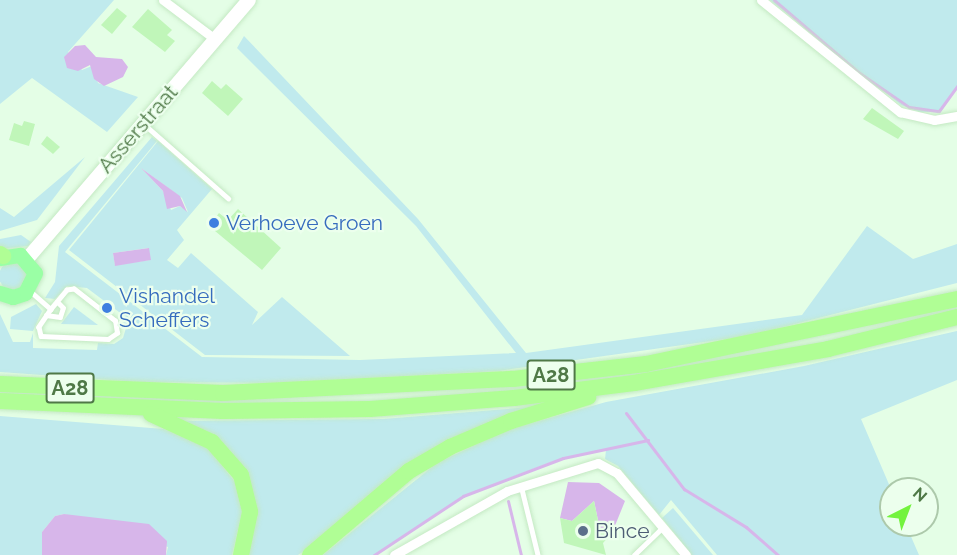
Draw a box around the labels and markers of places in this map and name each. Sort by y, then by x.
place label: Verhoeve Groen [226,210,383,236]
marker: Verhoeve Groen [207,216,221,230]
place label: Vishandel Scheffers [119,283,215,333]
marker: Vishandel Scheffers [100,301,114,315]
place label: Bince [595,518,650,544]
marker: Bince [576,524,590,538]

